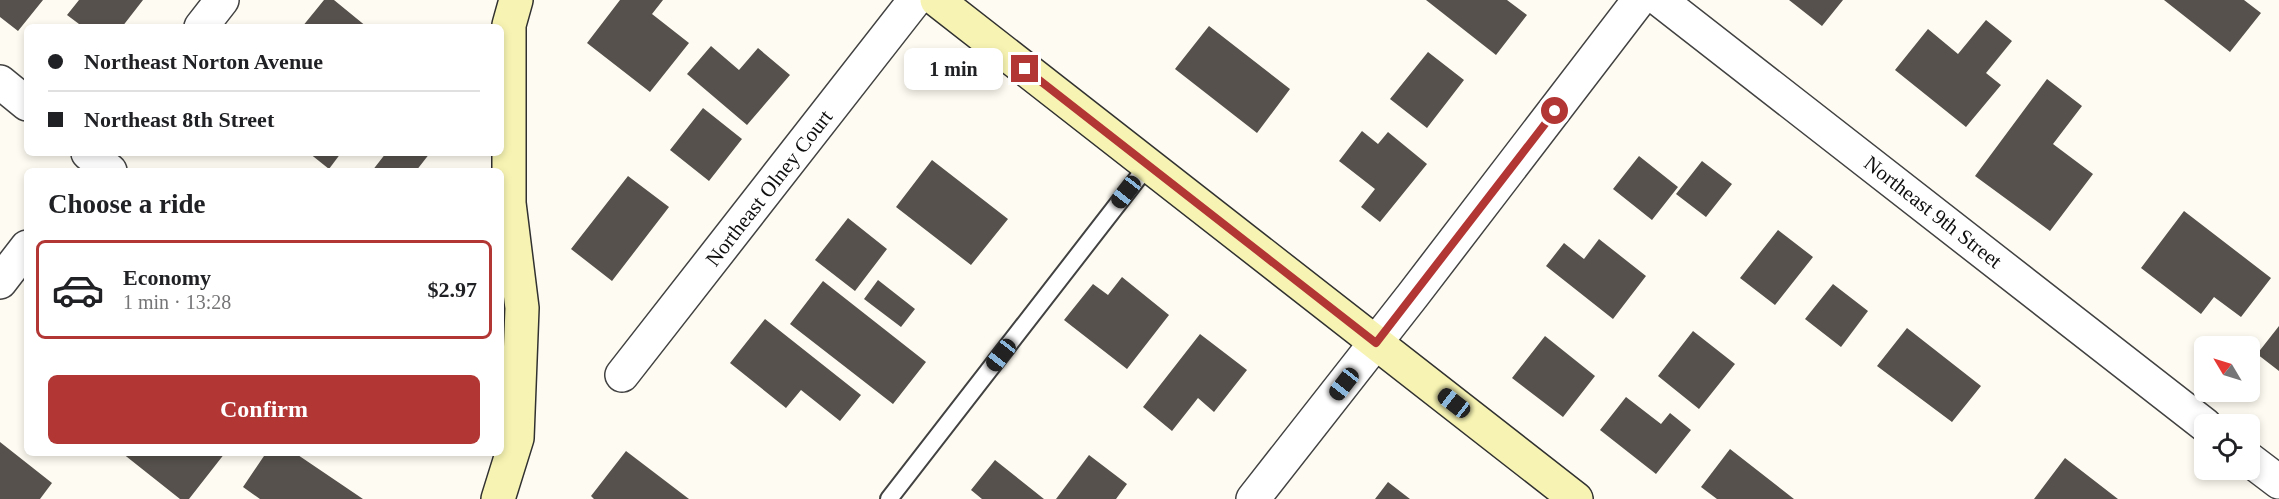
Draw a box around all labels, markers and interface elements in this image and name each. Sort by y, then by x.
callout: 1 min [905,48,1004,90]
text: Northeast Norton Avenue [84,49,323,74]
route end [1011,55,1038,82]
text: 1 min [929,58,978,80]
route start [1541,97,1568,124]
street label: Northeast Olney Court [701,105,837,271]
text: Northeast 8th Street [84,107,274,132]
street label: Northeast 9th Street [1859,151,2007,273]
car [1108,172,1144,212]
text: Choose a ride [48,189,206,219]
icon: car [51,263,105,317]
text: Economy [123,265,211,290]
text: $2.97 [428,277,477,302]
text: 1 min · 13:28 [123,291,231,313]
car [983,335,1019,375]
north arrow [2194,336,2260,402]
map controls [2194,336,2260,480]
car [1326,364,1362,404]
button: Confirm [48,375,480,444]
car [1434,385,1474,421]
button: locate [2194,414,2260,480]

